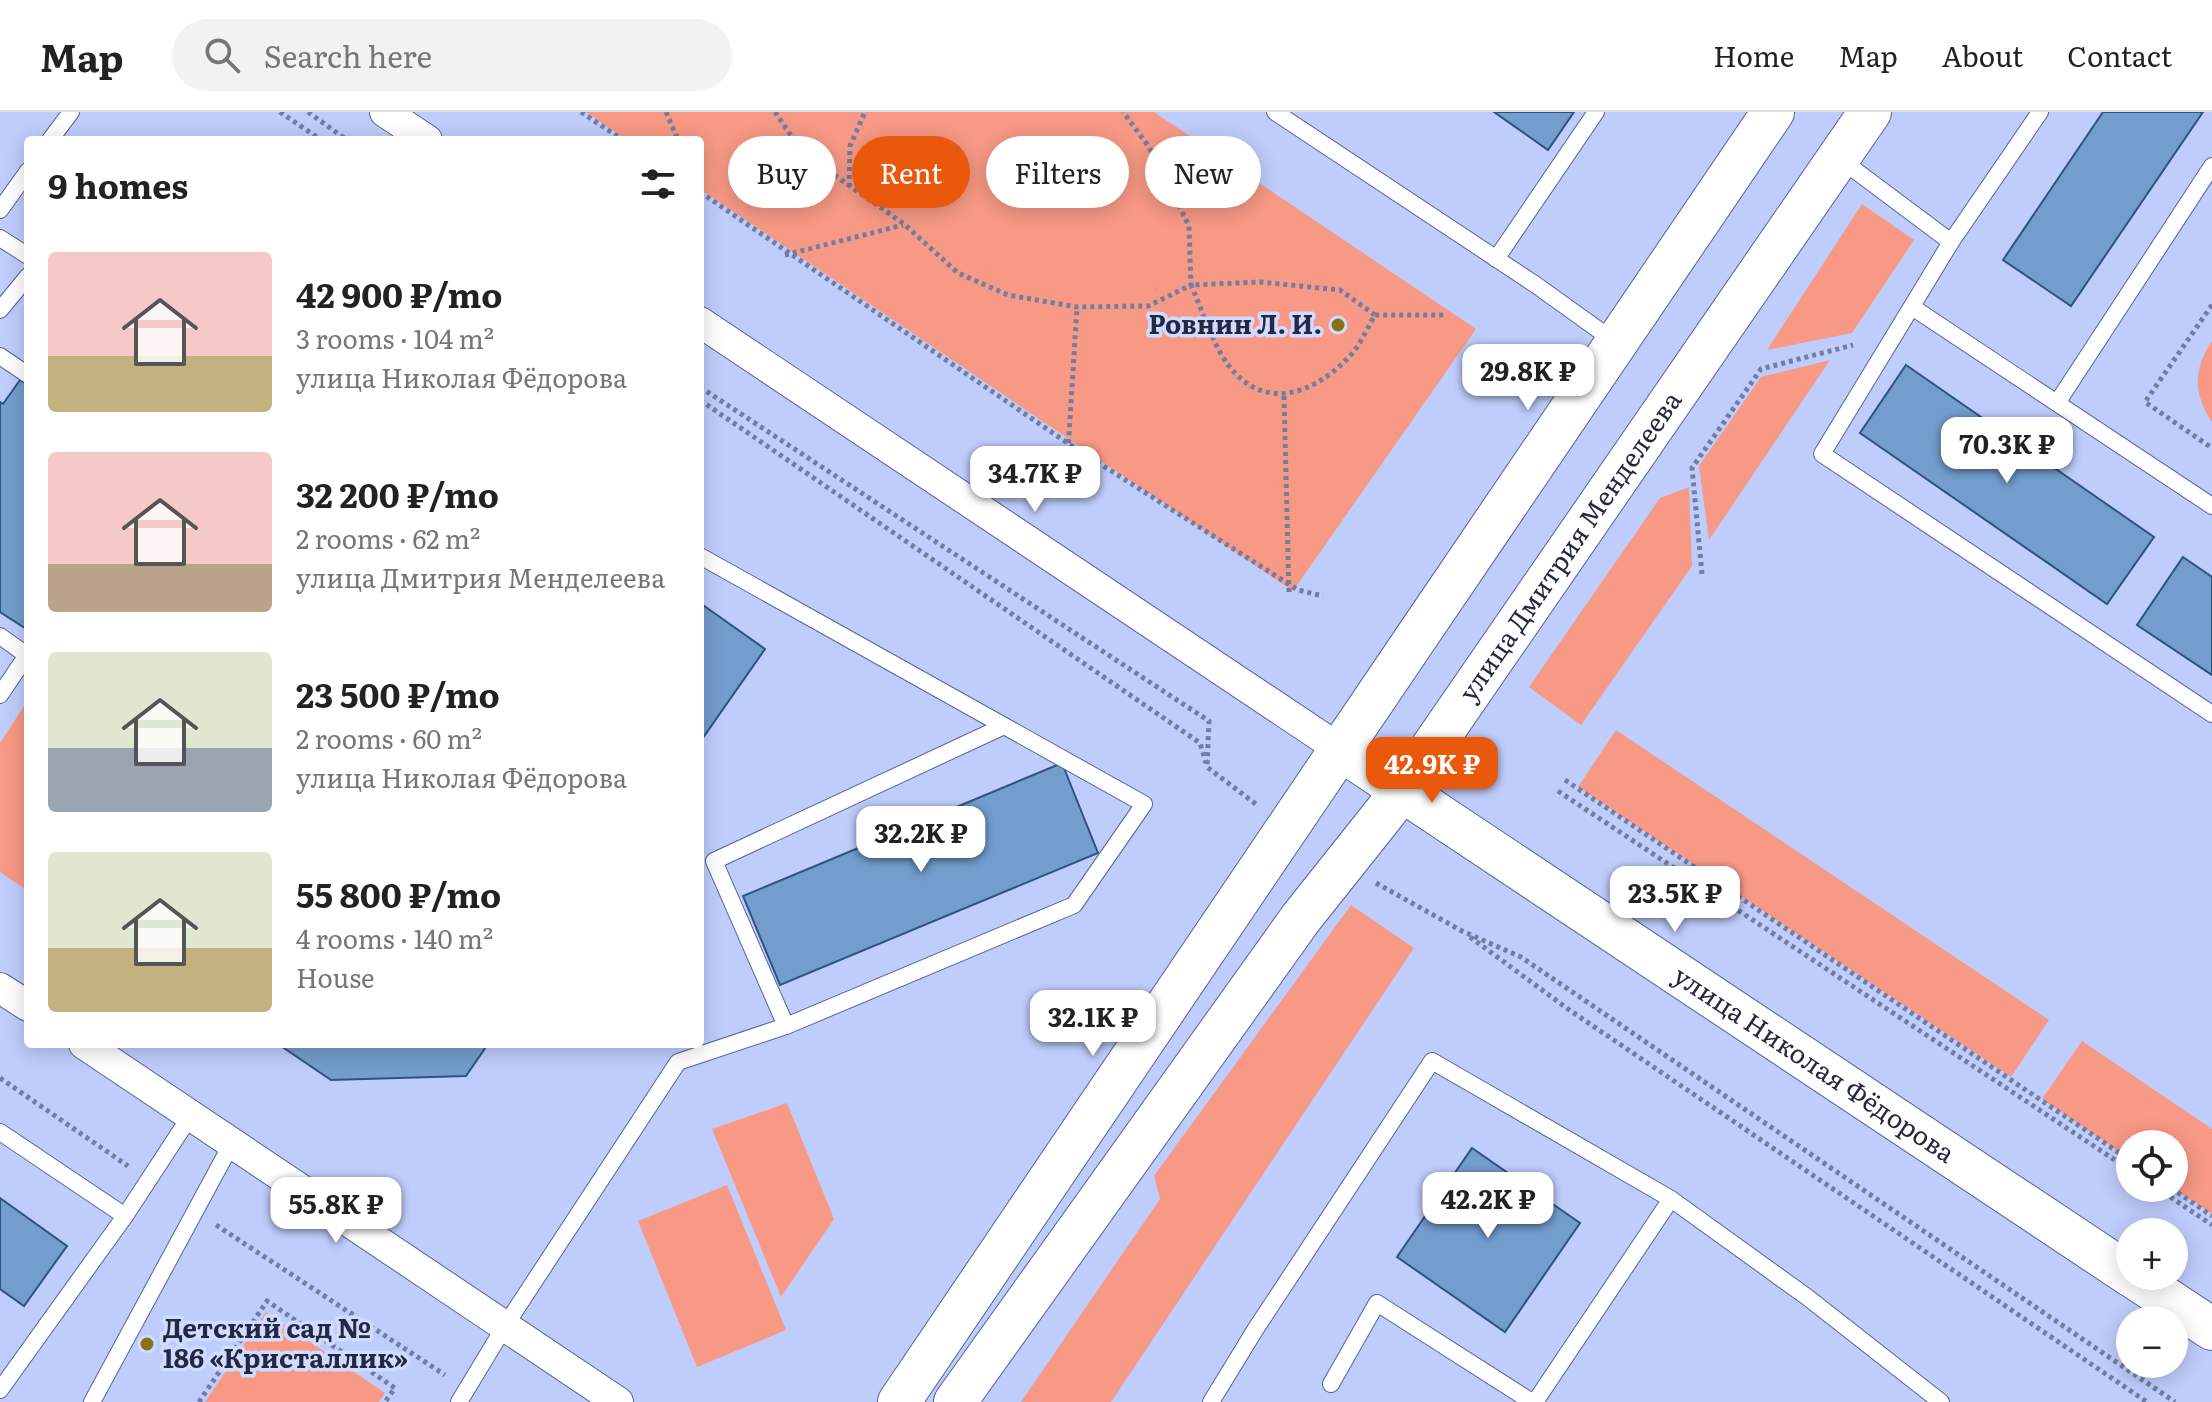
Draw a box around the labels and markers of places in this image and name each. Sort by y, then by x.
place label: Ровнин Л. И. [1149,303,1322,342]
marker: Ровнин Л. И. [1329,316,1347,334]
pin: 29.8K ₽ [1454,344,1602,412]
pin: 70.3K ₽ [1933,417,2081,485]
pin: 34.7K ₽ [961,446,1109,514]
pin: 42.9K ₽ [1358,737,1506,805]
pin: 32.2K ₽ [847,806,995,874]
pin: 23.5K ₽ [1601,866,1749,934]
pin: 32.1K ₽ [1019,990,1167,1058]
pin: 42.2K ₽ [1414,1172,1562,1240]
pin: 55.8K ₽ [262,1177,410,1245]
place label: Детский сад № 186 «Кристаллик» [163,1307,408,1376]
marker: Детский сад № 186 «Кристаллик» [138,1335,156,1353]

